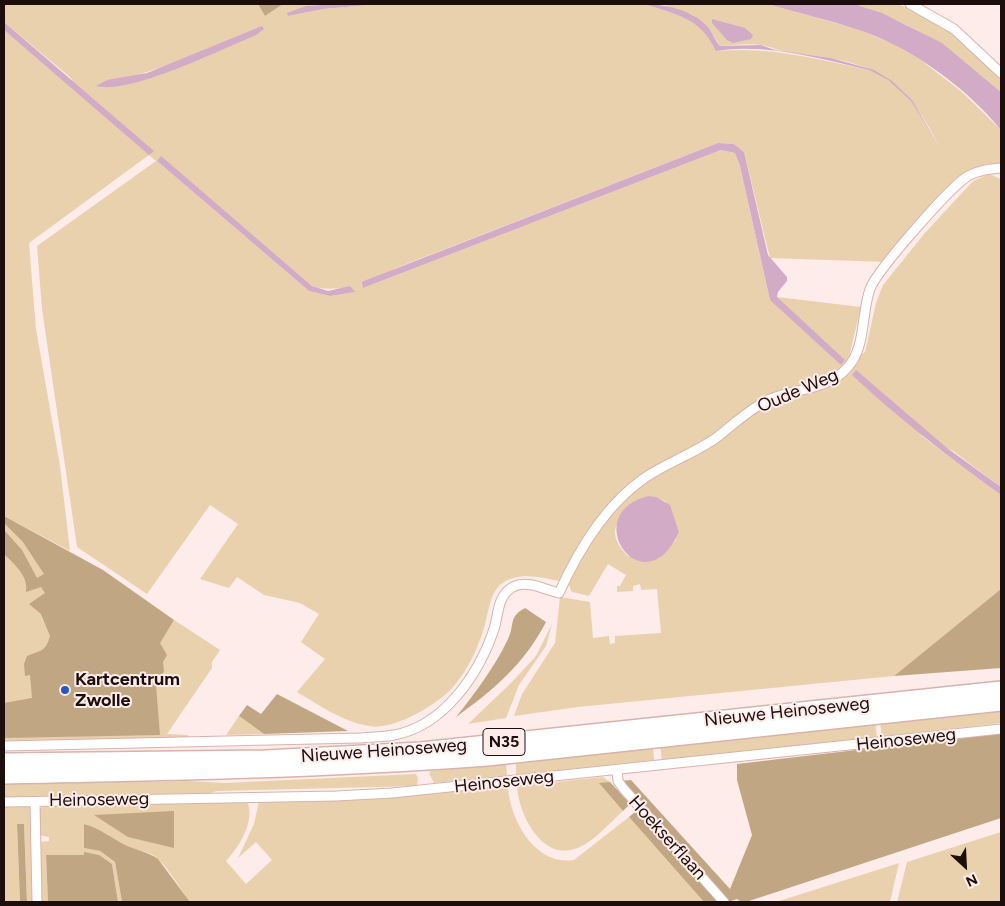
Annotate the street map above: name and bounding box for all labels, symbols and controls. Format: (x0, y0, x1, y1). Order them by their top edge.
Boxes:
street label: Oude Weg (754, 364, 842, 418)
place label: Kartcentrum Zwolle (75, 669, 180, 712)
marker: Kartcentrum Zwolle (59, 684, 71, 696)
street label: Nieuwe Heinoseweg (703, 693, 871, 731)
street label: Heinoseweg (855, 724, 957, 756)
road number: N35 (483, 729, 525, 756)
street label: Nieuwe Heinoseweg (300, 734, 468, 768)
street label: Heinoseweg (453, 766, 555, 798)
street label: Heinoseweg (49, 788, 149, 812)
street label: Hoekserflaan (624, 791, 710, 885)
north arrow (940, 841, 990, 891)
text: N (963, 870, 980, 890)

